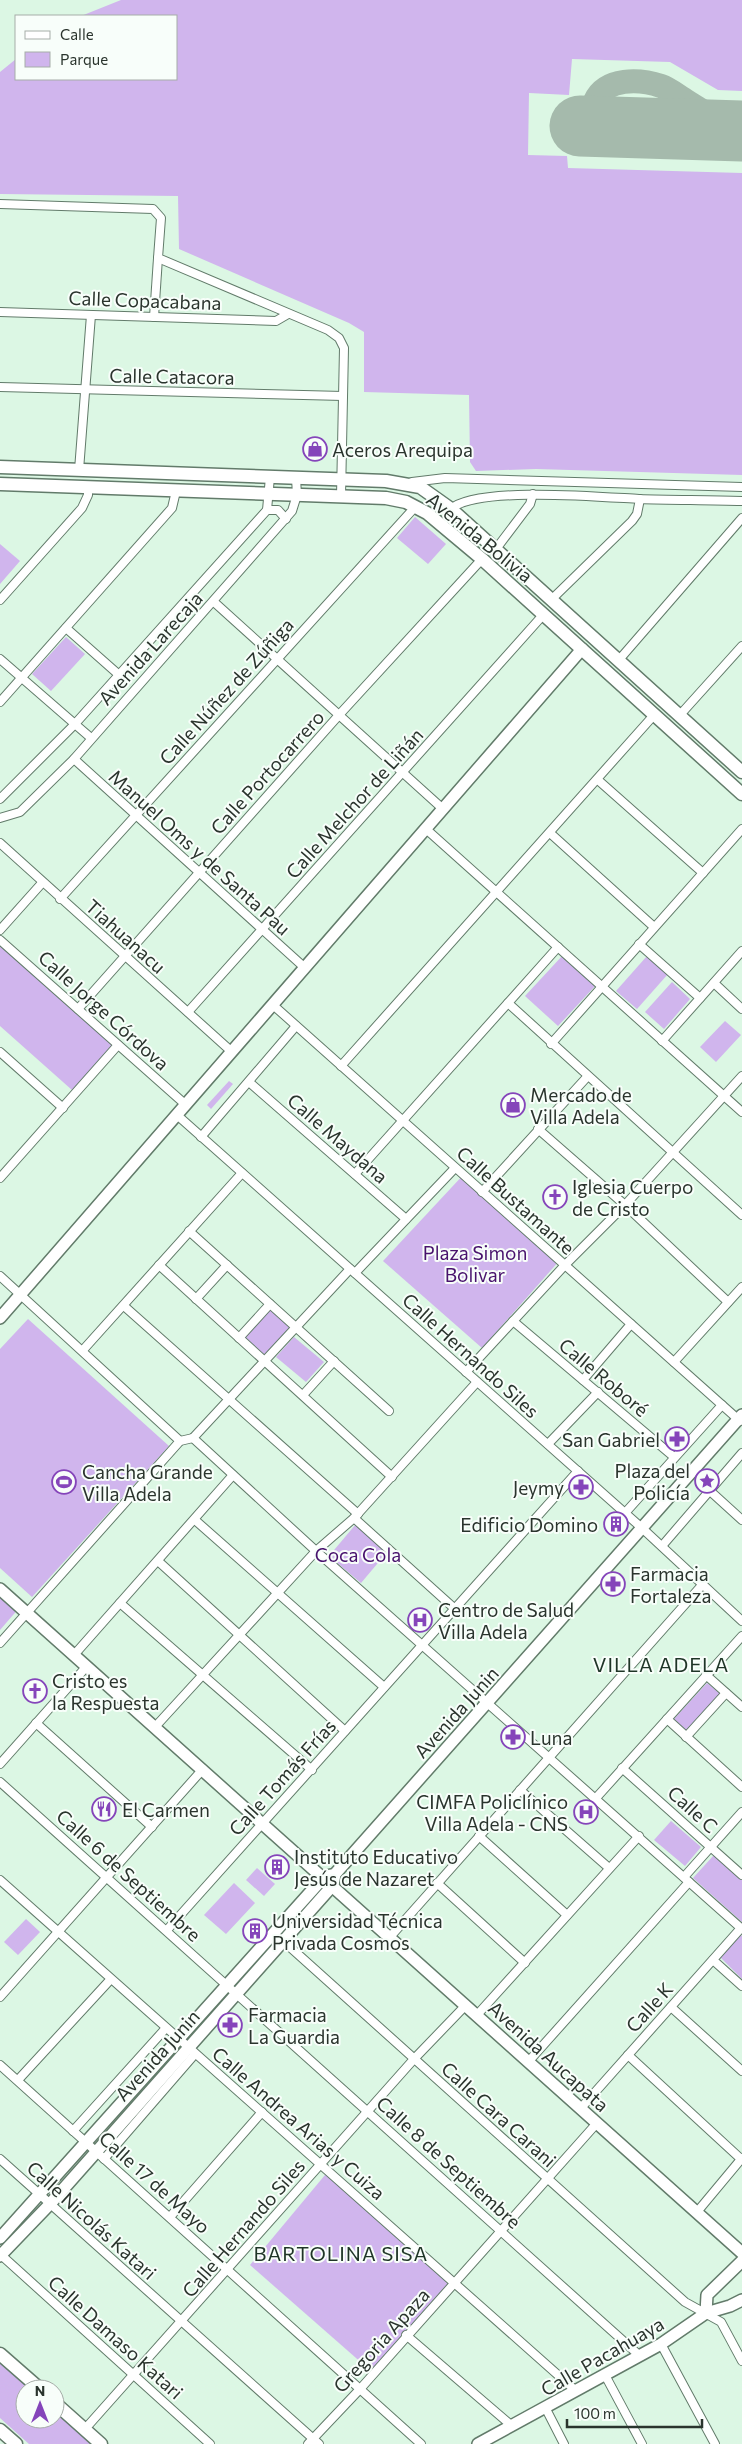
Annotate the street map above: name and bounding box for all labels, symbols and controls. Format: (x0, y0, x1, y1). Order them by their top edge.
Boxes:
legend (15, 15, 178, 80)
text: Calle (60, 25, 94, 43)
text: Parque (60, 50, 108, 68)
street label: Calle Copacabana (68, 286, 222, 314)
street label: Calle Catacora (109, 363, 235, 389)
shop icon: Aceros Arequipa (302, 436, 328, 462)
place label: Aceros Arequipa (332, 438, 473, 461)
street label: Avenida Bolivia (422, 487, 538, 587)
street label: Avenida Larecaja (93, 587, 207, 709)
street label: Calle Núñez de Zúñiga (154, 613, 298, 769)
street label: Calle Portocarrero (205, 705, 329, 839)
street label: Calle Melchor de Liñán (281, 723, 427, 883)
street label: Manuel Oms y de Santa Pau (105, 764, 295, 940)
street label: Tiahuanacu (81, 894, 171, 978)
street label: Calle Jorge Córdova (34, 945, 174, 1075)
place label: Mercado de Villa Adela (530, 1083, 632, 1128)
street label: Calle Maydana (283, 1088, 393, 1188)
shop icon: Mercado de Villa Adela (500, 1092, 526, 1118)
street label: Calle Bustamante (452, 1141, 580, 1259)
place label: Iglesia Cuerpo de Cristo (572, 1175, 693, 1220)
church icon: Iglesia Cuerpo de Cristo (542, 1184, 568, 1210)
park label: Plaza Simon Bolivar (423, 1241, 527, 1286)
street label: Calle Hernando Siles (398, 1288, 544, 1422)
street label: Calle Roboré (555, 1333, 653, 1421)
pharmacy icon: San Gabriel (664, 1426, 690, 1452)
place label: San Gabriel (562, 1428, 660, 1451)
place label: Plaza del Policía (614, 1459, 690, 1504)
place label: Cancha Grande Villa Adela (82, 1460, 213, 1505)
place icon: Plaza del Policía (694, 1468, 720, 1494)
sports icon: Cancha Grande Villa Adela (51, 1469, 77, 1495)
pharmacy icon: Jeymy (568, 1474, 594, 1500)
place label: Jeymy (513, 1476, 564, 1499)
building icon: Edificio Domino (603, 1511, 629, 1537)
place label: Edificio Domino (460, 1513, 598, 1536)
park label: Coca Cola (315, 1543, 401, 1566)
place label: Farmacia Fortaleza (630, 1562, 711, 1607)
pharmacy icon: Farmacia Fortaleza (600, 1571, 626, 1597)
place label: Centro de Salud Villa Adela (438, 1598, 574, 1643)
hospital icon: Centro de Salud Villa Adela (407, 1607, 433, 1633)
district label: VILLA ADELA (593, 1652, 729, 1676)
street label: Avenida Junin (409, 1662, 503, 1762)
place label: Cristo es la Respuesta (52, 1669, 159, 1714)
church icon: Cristo es la Respuesta (22, 1678, 48, 1704)
street label: Calle Tomás Frías (224, 1714, 340, 1840)
pharmacy icon: Luna (500, 1724, 526, 1750)
place label: Luna (530, 1726, 572, 1749)
street label: Calle C (663, 1781, 723, 1837)
place label: CIMFA Policlínico Villa Adela - CNS (416, 1790, 568, 1835)
restaurant icon: El Carmen (91, 1796, 117, 1822)
place label: El Carmen (122, 1798, 210, 1821)
hospital icon: CIMFA Policlínico Villa Adela - CNS (573, 1799, 599, 1825)
street label: Calle 6 de Septiembre (52, 1804, 206, 1946)
place label: Instituto Educativo Jesús de Nazaret (294, 1845, 458, 1890)
building icon: Instituto Educativo Jesús de Nazaret (264, 1854, 290, 1880)
place label: Universidad Técnica Privada Cosmos (272, 1909, 443, 1954)
building icon: Universidad Técnica Privada Cosmos (242, 1918, 268, 1944)
street label: Calle K (621, 1977, 677, 2037)
street label: Avenida Aucapata (484, 1996, 614, 2116)
place label: Farmacia La Guardia (248, 2003, 340, 2048)
street label: Avenida Junin (110, 2005, 204, 2105)
pharmacy icon: Farmacia La Guardia (217, 2012, 243, 2038)
street label: Calle Andrea Arias y Cuiza (208, 2042, 390, 2204)
street label: Calle Cara Carani (437, 2057, 561, 2171)
street label: Calle 8 de Septiembre (372, 2091, 526, 2233)
street label: Calle 17 de Mayo (95, 2126, 215, 2238)
street label: Calle Hernando Siles (177, 2154, 309, 2302)
street label: Calle Nicolás Katari (23, 2156, 161, 2284)
district label: BARTOLINA SISA (254, 2241, 428, 2265)
street label: Calle Damaso Katari (44, 2270, 188, 2404)
street label: Gregoria Apaza (328, 2283, 434, 2397)
street label: Calle Pacahuaya (536, 2311, 668, 2401)
north arrow (15, 2379, 65, 2429)
text: N (35, 2382, 45, 2399)
scale bar (567, 2396, 702, 2428)
text: 100 m (574, 2404, 616, 2422)

